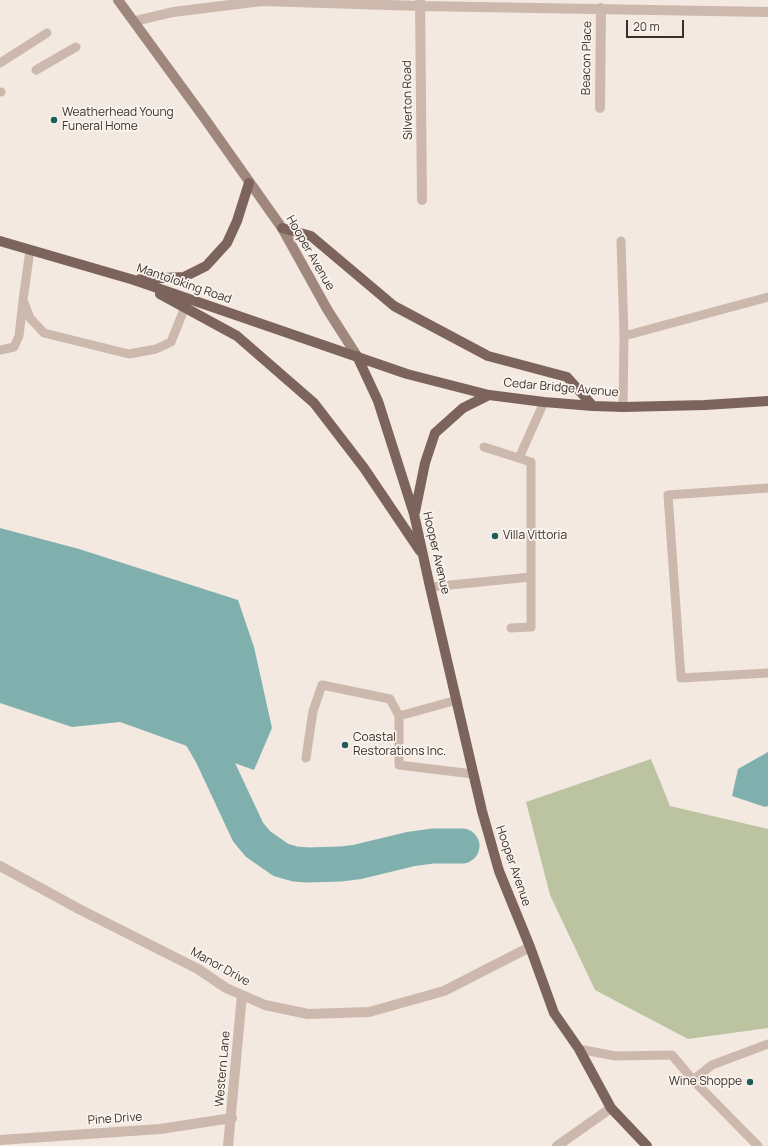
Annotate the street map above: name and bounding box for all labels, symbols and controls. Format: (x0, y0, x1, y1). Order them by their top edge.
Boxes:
scale bar (628, 12, 686, 38)
text: 20 m (633, 18, 660, 35)
street label: Beacon Place (579, 21, 595, 95)
street label: Silverton Road (400, 60, 416, 140)
place label: Weatherhead Young Funeral Home (62, 106, 174, 134)
marker: Weatherhead Young Funeral Home (49, 115, 59, 125)
street label: Hooper Avenue (283, 213, 337, 293)
street label: Mantoloking Road (135, 261, 233, 307)
street label: Cedar Bridge Avenue (503, 376, 619, 400)
street label: Hooper Avenue (419, 510, 453, 596)
place label: Villa Vittoria (503, 529, 567, 543)
marker: Villa Vittoria (490, 531, 500, 541)
place label: Coastal Restorations Inc. (353, 731, 446, 759)
marker: Coastal Restorations Inc. (340, 740, 350, 750)
street label: Hooper Avenue (492, 824, 534, 908)
street label: Manor Drive (188, 945, 252, 989)
street label: Western Lane (213, 1030, 233, 1108)
place label: Wine Shoppe (669, 1075, 742, 1089)
marker: Wine Shoppe (745, 1077, 755, 1087)
street label: Pine Drive (87, 1110, 143, 1128)

